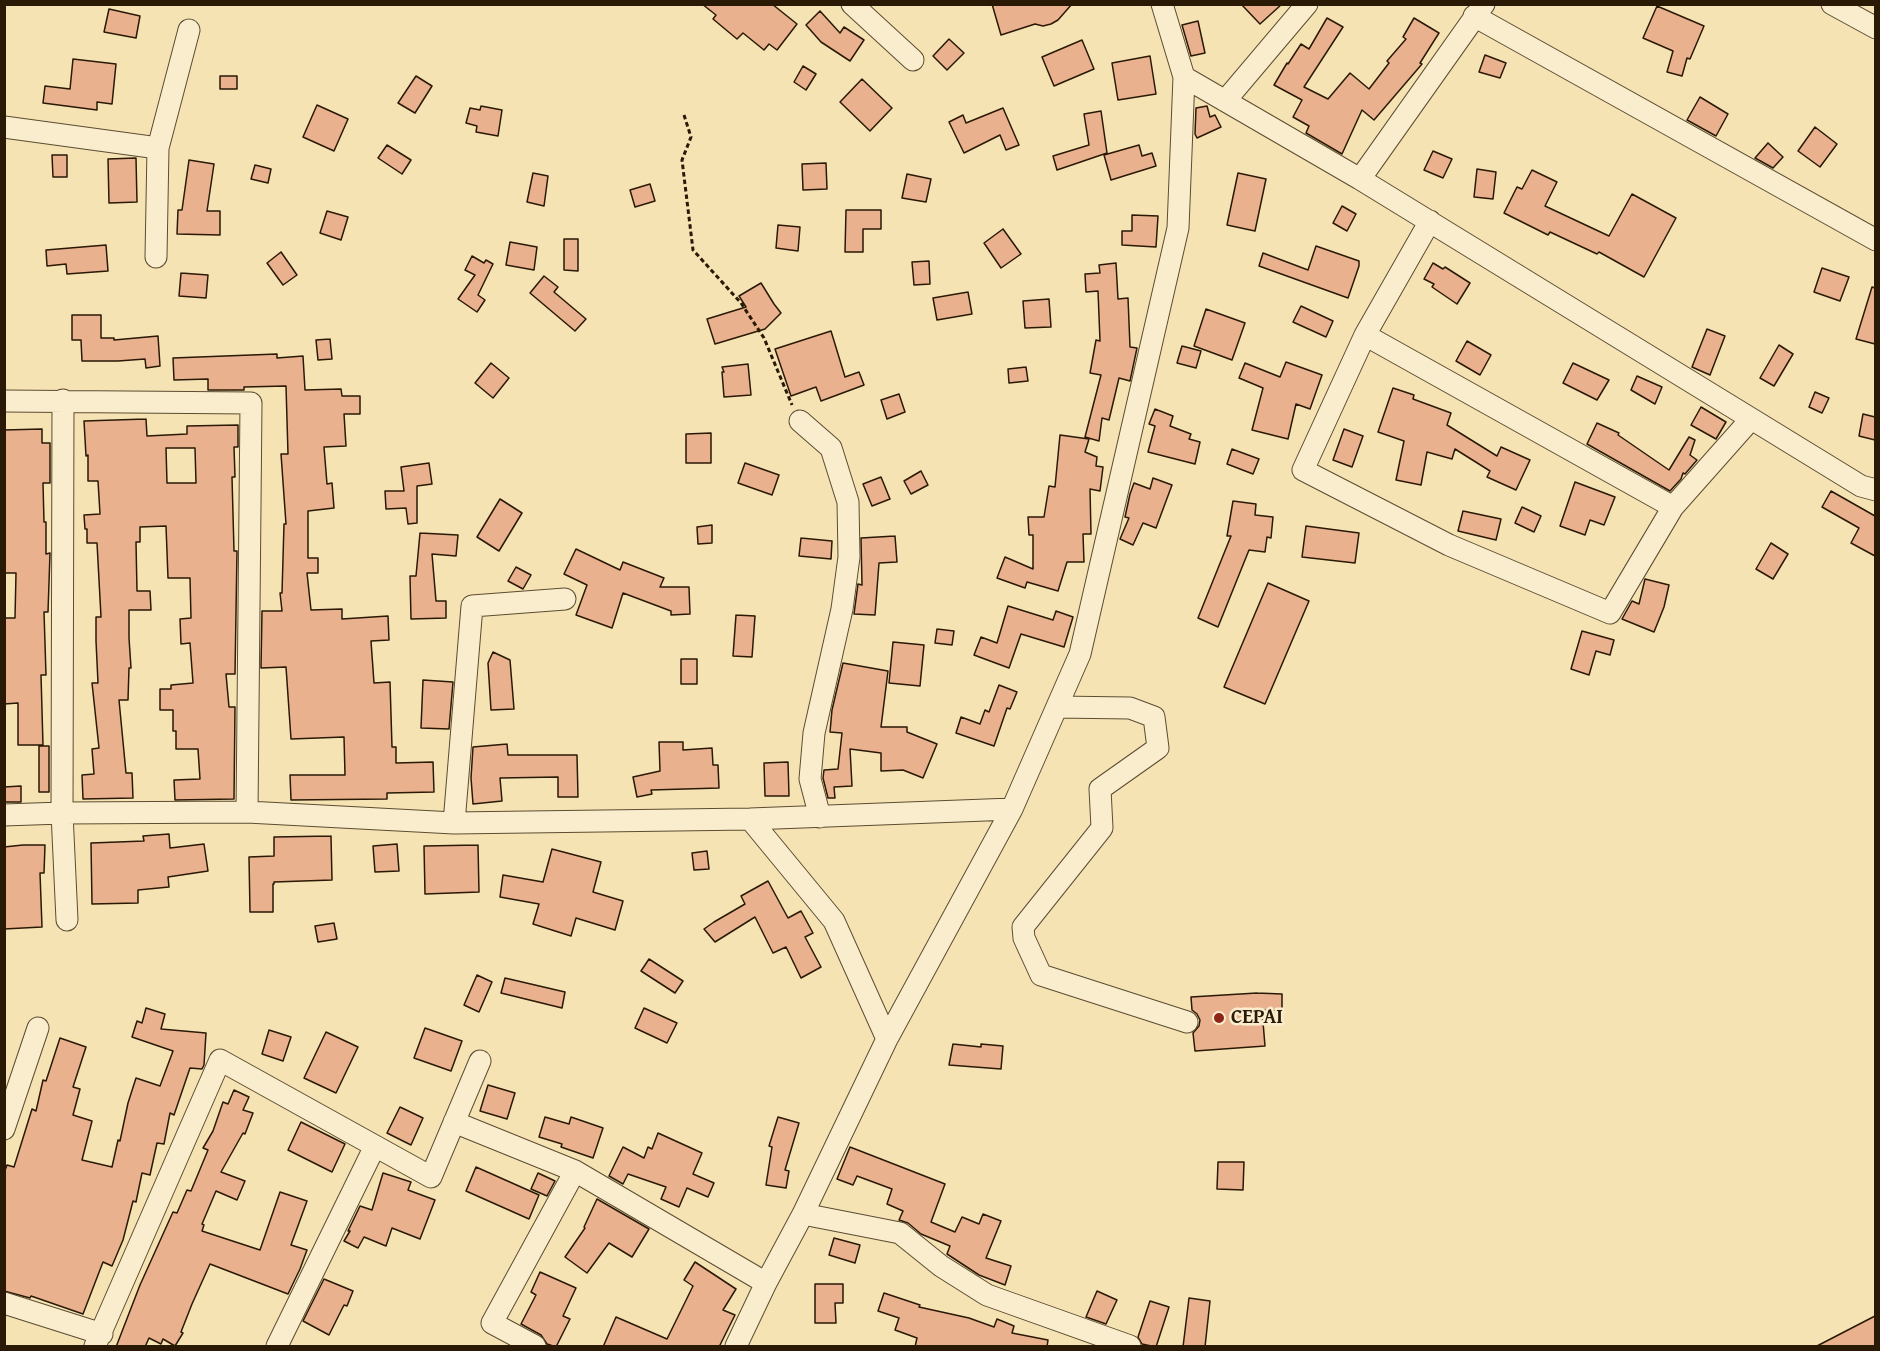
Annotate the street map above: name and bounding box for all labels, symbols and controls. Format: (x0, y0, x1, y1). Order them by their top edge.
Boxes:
place label: CEPAI (1231, 1006, 1283, 1030)
marker: CEPAI (1212, 1011, 1226, 1025)

